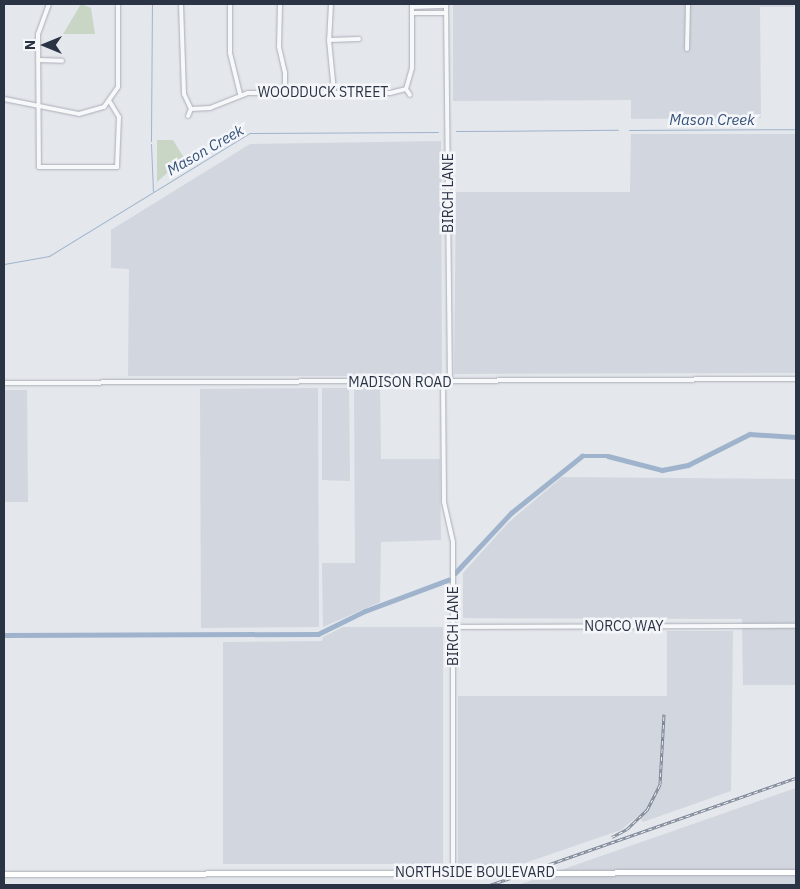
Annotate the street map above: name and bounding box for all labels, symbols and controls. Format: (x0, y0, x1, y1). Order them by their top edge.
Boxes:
north arrow (20, 20, 70, 70)
text: N (21, 40, 39, 50)
street label: WOODDUCK STREET (258, 84, 388, 100)
water label: Mason Creek (669, 111, 755, 129)
water label: Mason Creek (164, 121, 246, 179)
street label: BIRCH LANE (440, 153, 456, 233)
street label: MADISON ROAD (348, 374, 452, 390)
street label: BIRCH LANE (445, 586, 461, 666)
street label: NORCO WAY (584, 618, 664, 634)
street label: NORTHSIDE BOULEVARD (395, 864, 555, 880)

